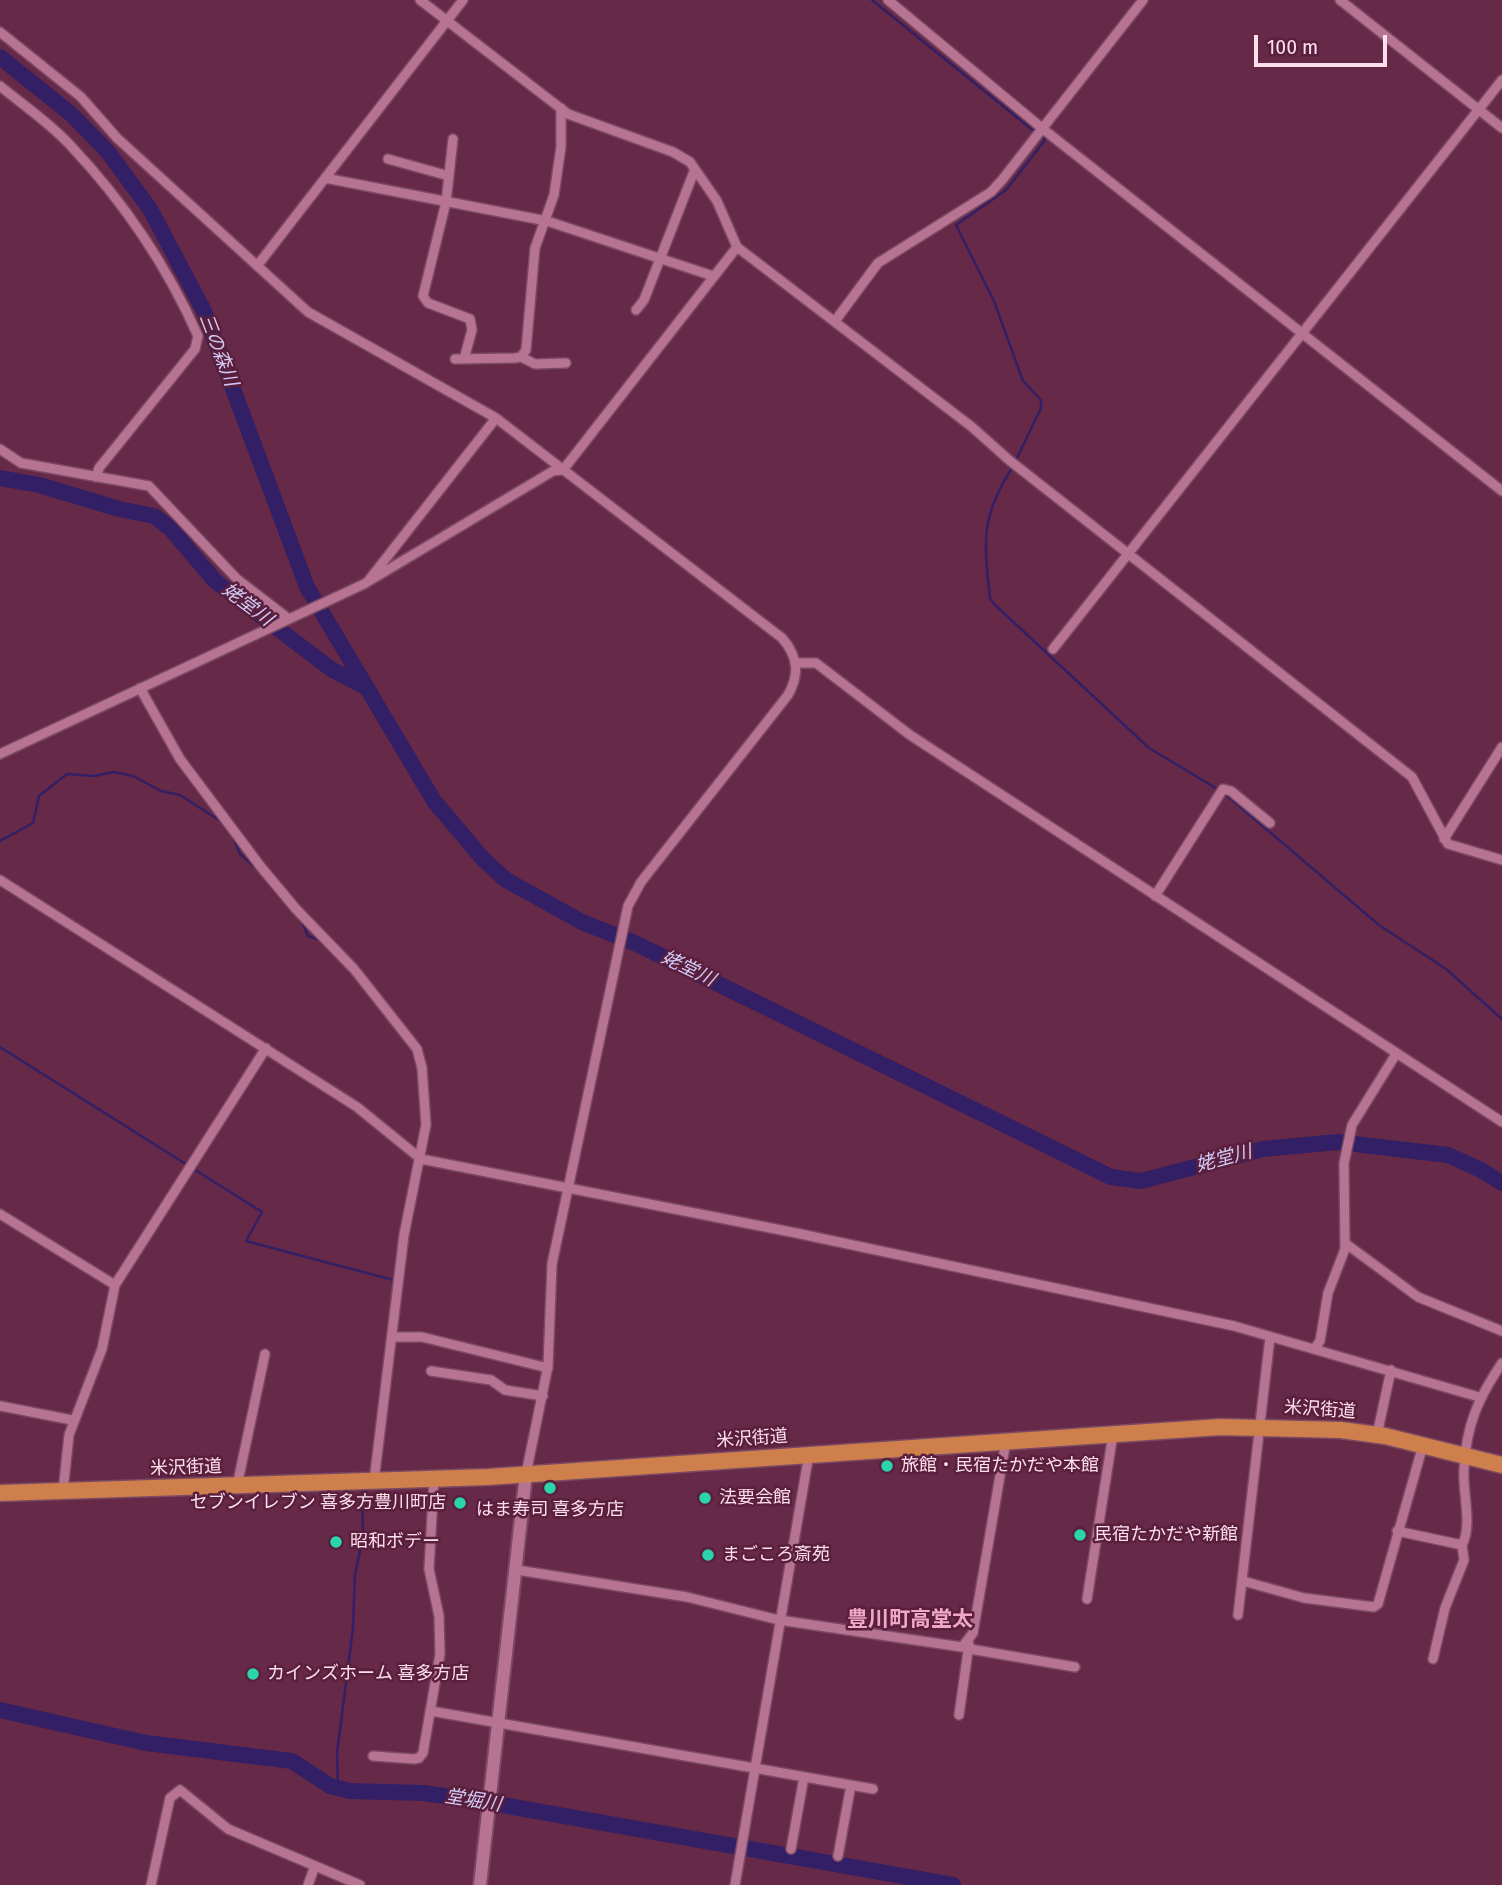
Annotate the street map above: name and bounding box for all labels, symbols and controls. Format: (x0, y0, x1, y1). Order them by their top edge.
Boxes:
scale bar (1257, 21, 1390, 65)
text: 100 m (1267, 34, 1318, 60)
water label: 三の森川 (194, 310, 242, 390)
water label: 姥堂川 (217, 579, 277, 631)
water label: 姥堂川 (657, 946, 719, 992)
water label: 姥堂川 (1194, 1141, 1254, 1177)
street label: 米沢街道 (1283, 1397, 1357, 1423)
street label: 米沢街道 (715, 1426, 789, 1452)
place label: 旅館・民宿たかだや本館 (901, 1455, 1099, 1477)
street label: 米沢街道 (150, 1456, 222, 1480)
marker: 旅館・民宿たかだや本館 (879, 1458, 895, 1474)
marker: はま寿司 喜多方店 (542, 1480, 558, 1496)
place label: 法要会館 (719, 1487, 791, 1509)
marker: 法要会館 (697, 1490, 713, 1506)
place label: セブンイレブン 喜多方豊川町店 (190, 1492, 446, 1514)
marker: セブンイレブン 喜多方豊川町店 (452, 1495, 468, 1511)
place label: はま寿司 喜多方店 (476, 1499, 624, 1521)
place label: 民宿たかだや新館 (1094, 1524, 1238, 1546)
marker: 民宿たかだや新館 (1072, 1527, 1088, 1543)
place label: 昭和ボデー (350, 1531, 440, 1553)
marker: 昭和ボデー (328, 1534, 344, 1550)
place label: まごころ斎苑 (722, 1544, 830, 1566)
marker: まごころ斎苑 (700, 1547, 716, 1563)
district label: 豊川町高堂太 (847, 1607, 973, 1633)
place label: カインズホーム 喜多方店 (267, 1663, 469, 1685)
marker: カインズホーム 喜多方店 (245, 1666, 261, 1682)
water label: 堂堀川 (443, 1785, 503, 1817)

